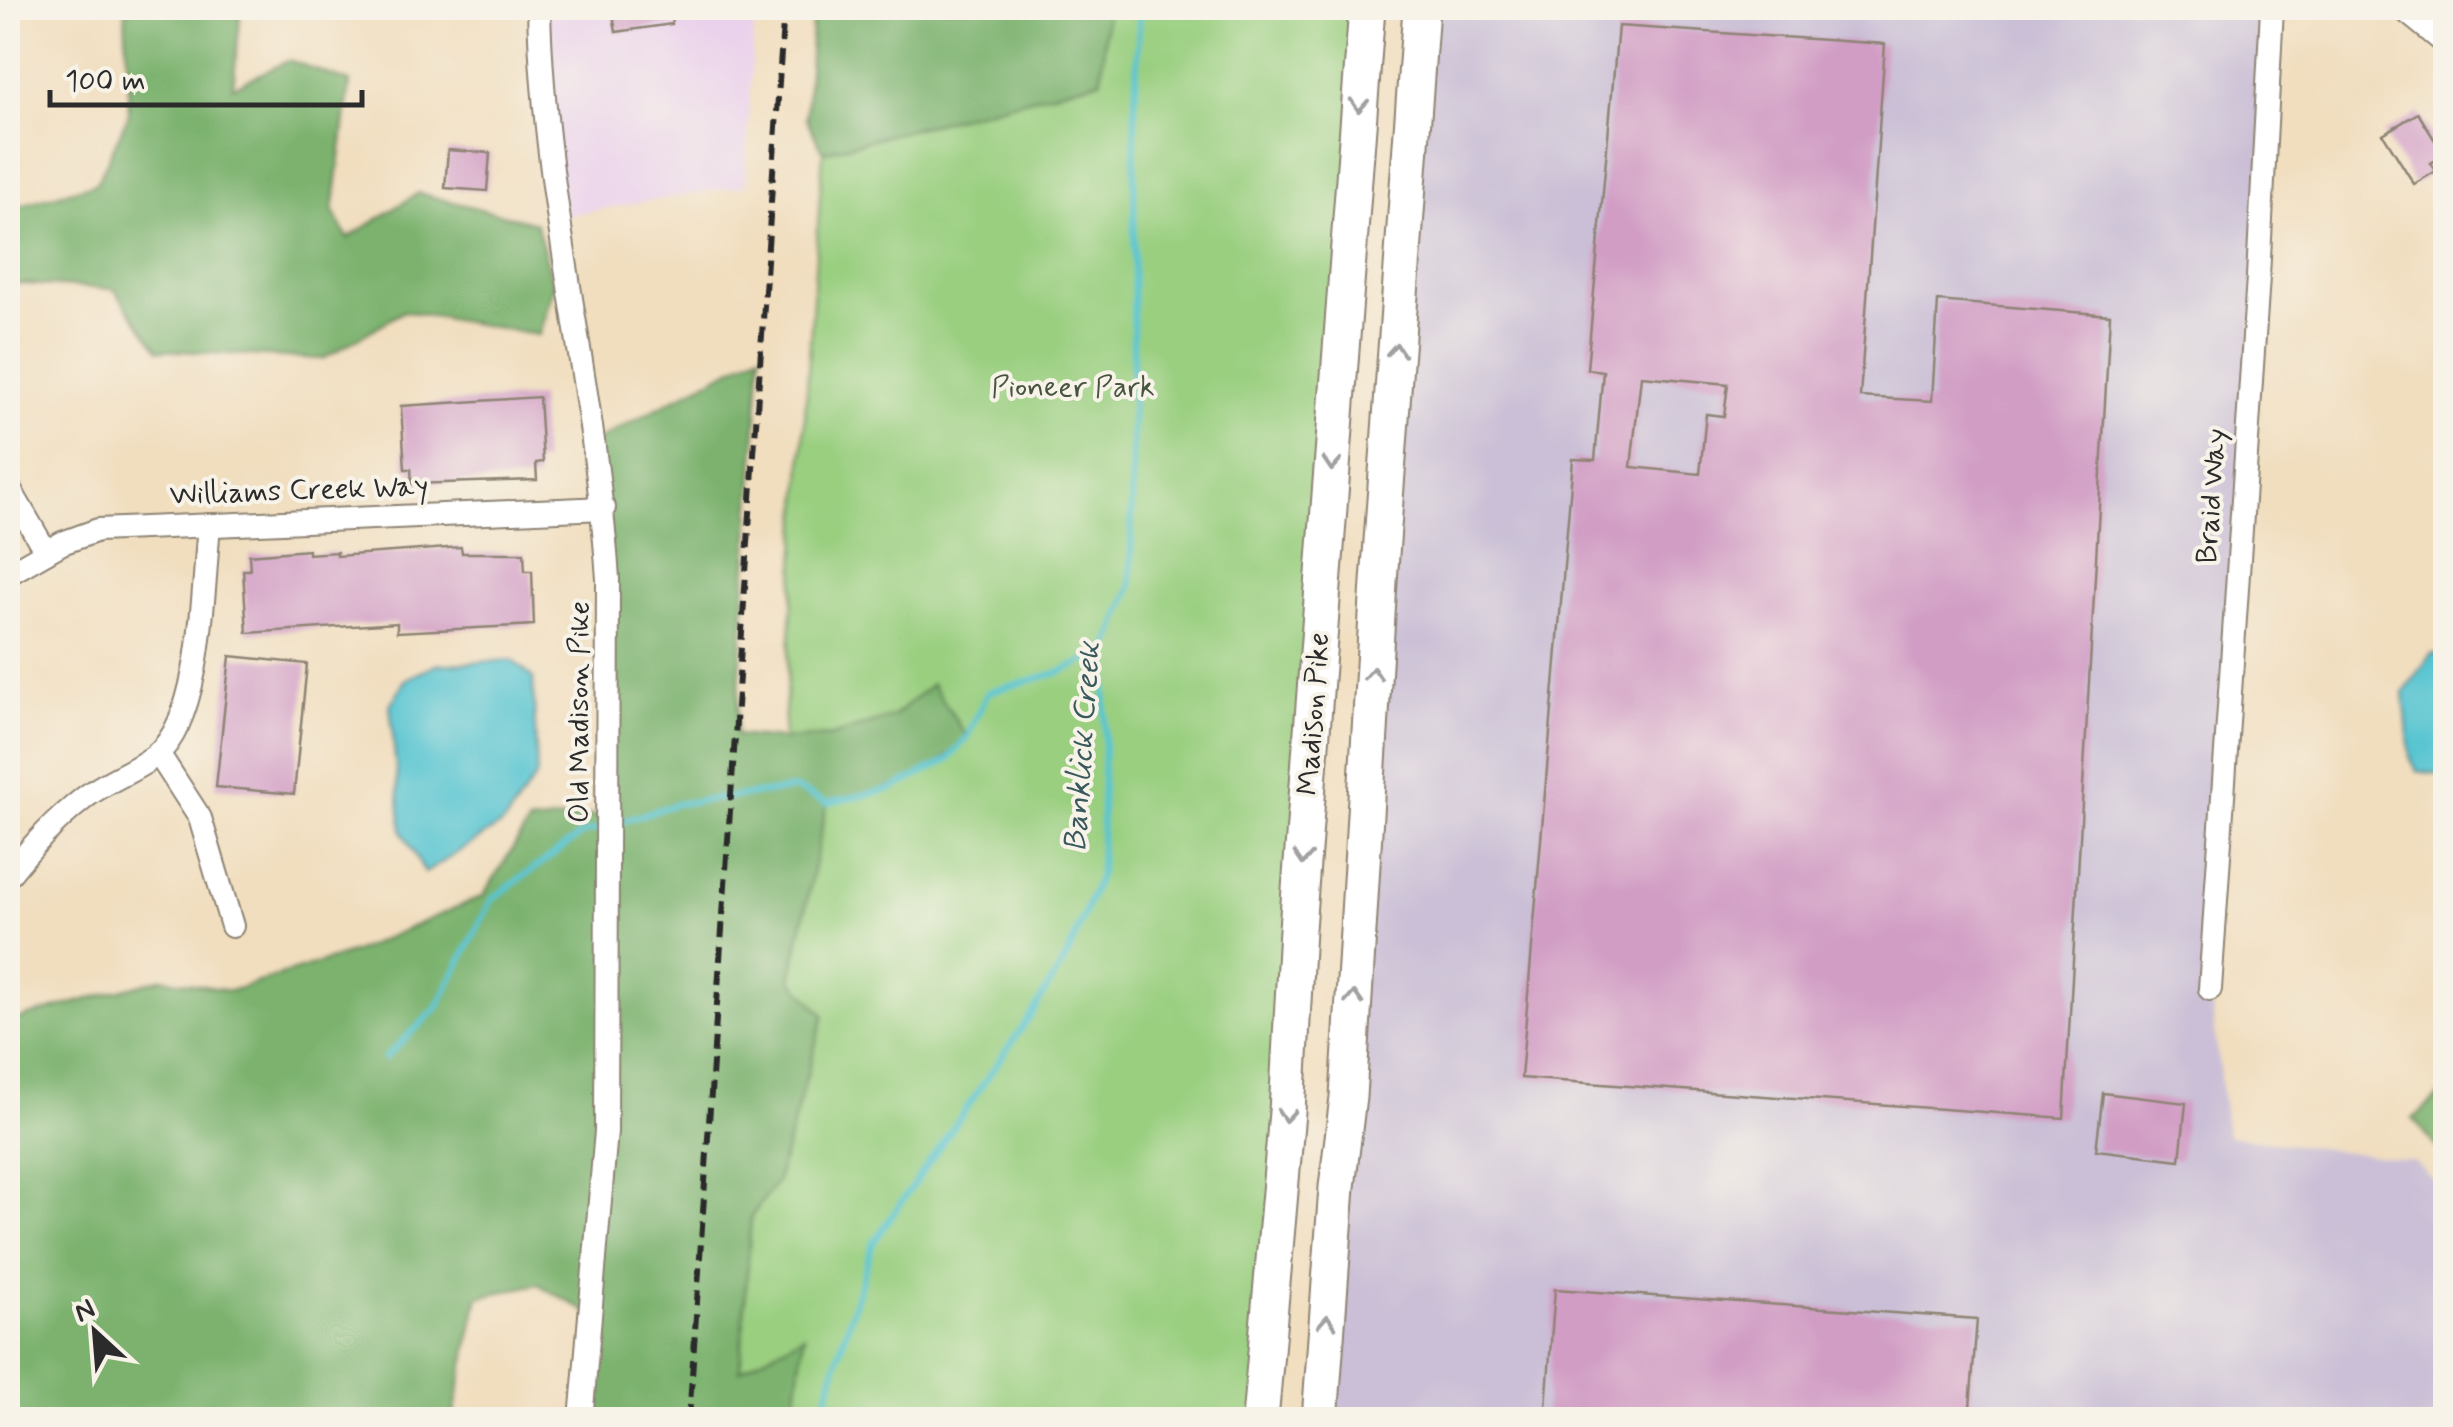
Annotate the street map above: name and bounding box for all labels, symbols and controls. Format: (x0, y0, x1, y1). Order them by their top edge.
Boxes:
scale bar (50, 45, 362, 107)
text: 100 m (65, 62, 146, 101)
one-way arrow (1349, 97, 1371, 113)
one-way arrow (1385, 341, 1406, 357)
park label: Pioneer Park (991, 368, 1155, 407)
street label: Braid Way (2188, 427, 2236, 565)
one-way arrow (1322, 456, 1344, 472)
street label: Williams Creek Way (169, 467, 429, 515)
street label: Old Madison Pike (560, 601, 599, 823)
street label: Madison Pike (1289, 631, 1339, 797)
water label: Banklick Creek (1055, 639, 1111, 853)
one-way arrow (1362, 666, 1384, 682)
one-way arrow (1293, 850, 1314, 866)
one-way arrow (1343, 990, 1364, 1006)
one-way arrow (1276, 1108, 1298, 1124)
north arrow (45, 1282, 145, 1382)
text: N (69, 1291, 102, 1332)
one-way arrow (1316, 1314, 1338, 1330)

